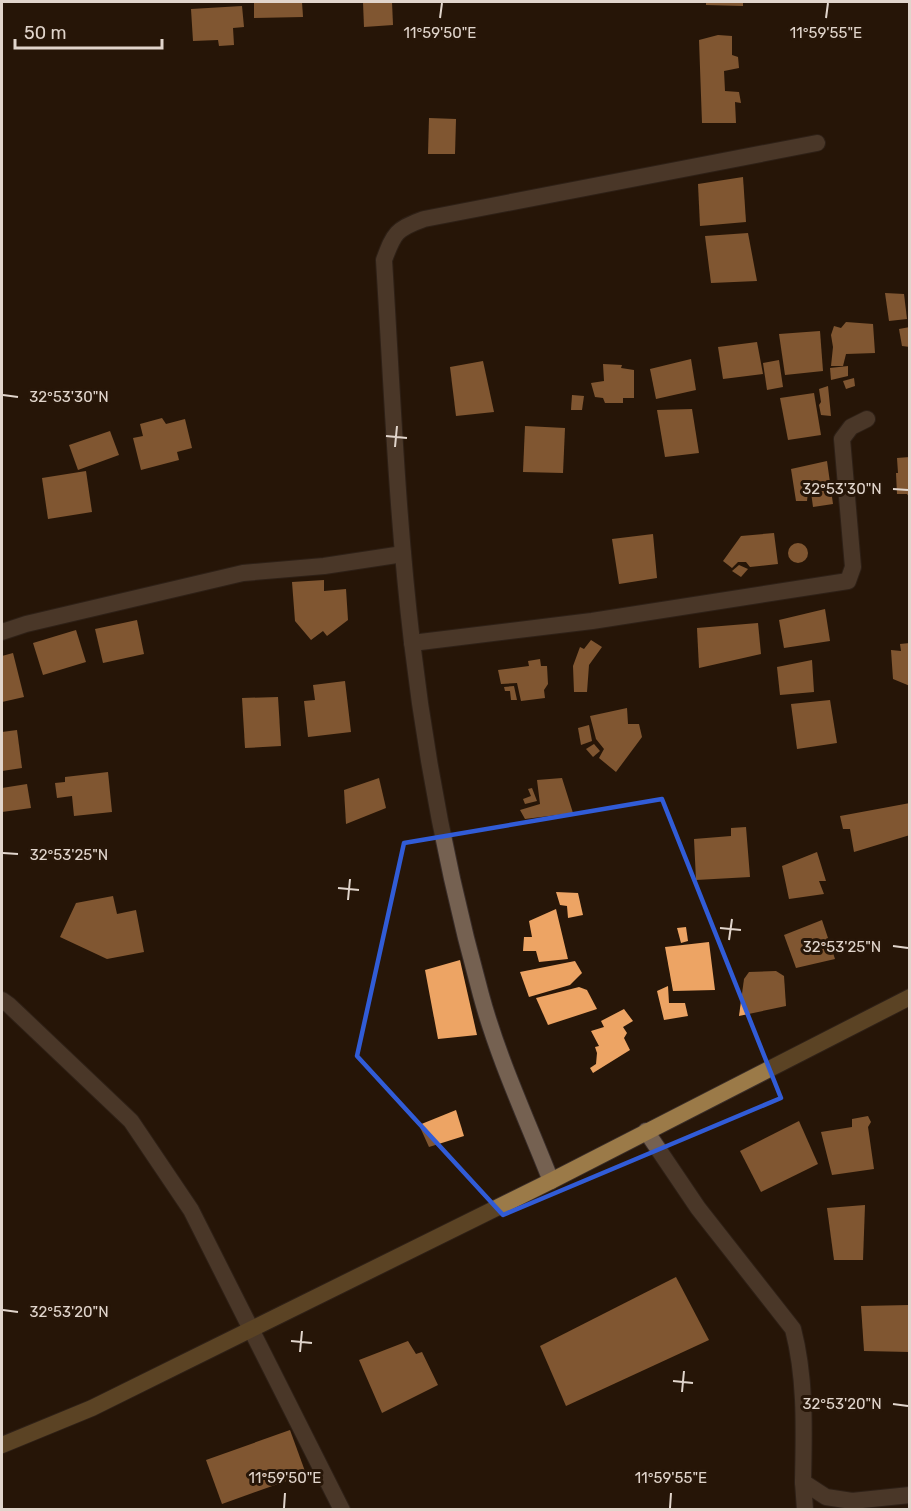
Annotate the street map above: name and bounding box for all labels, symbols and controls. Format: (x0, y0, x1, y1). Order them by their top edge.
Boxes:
scale bar (15, 12, 162, 50)
text: 50 m (24, 22, 67, 44)
text: 11°59'50"E (404, 24, 476, 42)
text: 11°59'55"E (790, 24, 862, 42)
text: 32°53'30"N (29, 388, 109, 406)
text: 32°53'30"N (802, 480, 882, 498)
text: 32°53'25"N (30, 846, 108, 864)
text: 32°53'25"N (803, 938, 881, 956)
text: 32°53'20"N (29, 1303, 109, 1321)
text: 32°53'20"N (802, 1395, 882, 1413)
text: 11°59'50"E (249, 1469, 321, 1487)
text: 11°59'55"E (635, 1469, 707, 1487)

